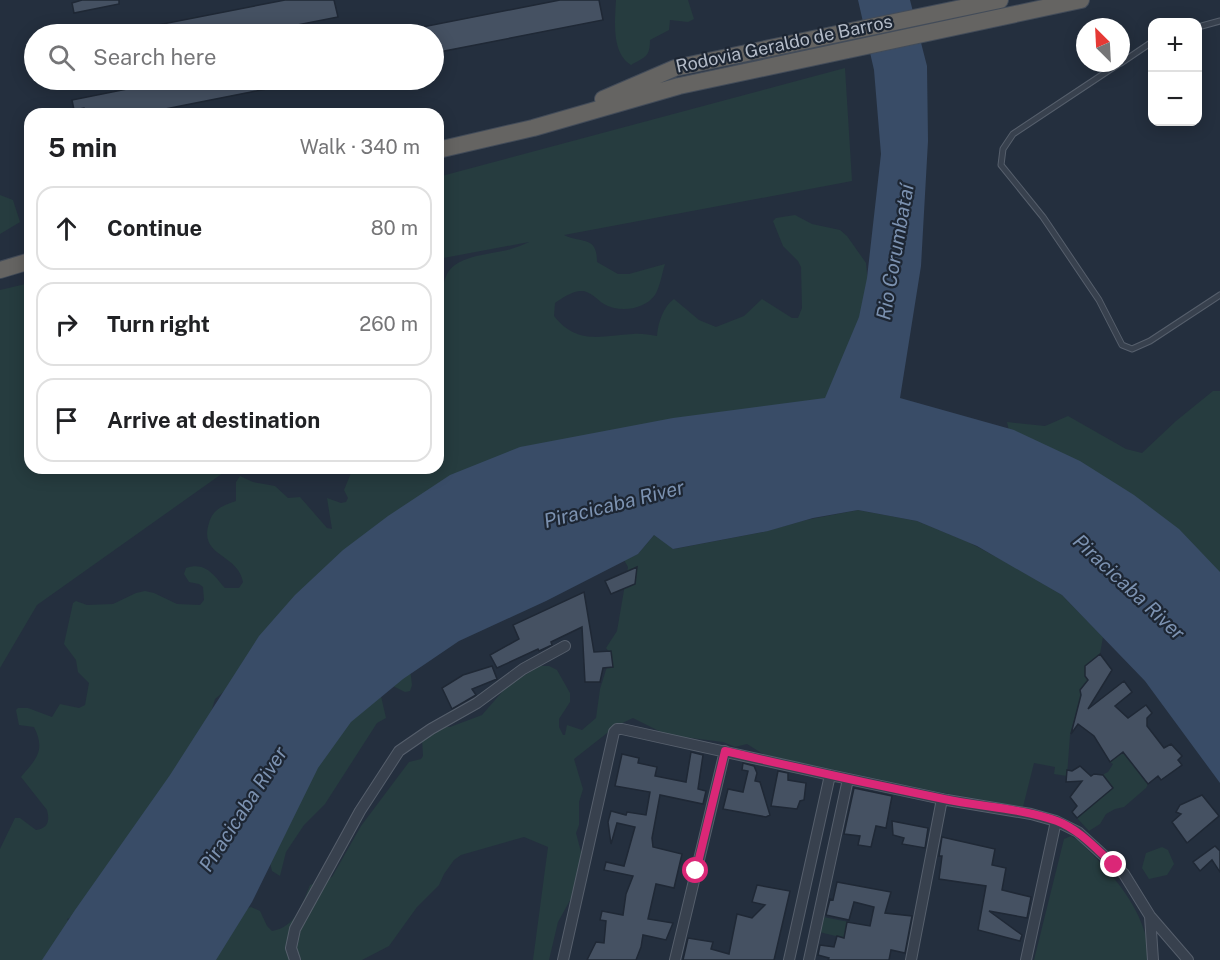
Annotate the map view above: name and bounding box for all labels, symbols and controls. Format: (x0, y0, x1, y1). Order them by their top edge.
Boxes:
street label: Rodovia Geraldo de Barros (674, 10, 894, 77)
north arrow (1076, 18, 1130, 72)
map controls (1148, 18, 1202, 126)
button: + (1148, 18, 1202, 72)
search box (24, 24, 444, 90)
icon: search (45, 41, 78, 74)
text: Search here (93, 44, 217, 70)
button: − (1148, 72, 1202, 126)
text: 5 min (48, 132, 117, 163)
text: Walk · 340 m (300, 135, 420, 159)
water label: Rio Corumbataí (871, 180, 919, 322)
icon: ahead (50, 212, 83, 245)
text: Continue (107, 215, 202, 241)
text: 80 m (371, 216, 418, 240)
icon: right (50, 308, 83, 341)
text: Turn right (107, 311, 210, 337)
text: 260 m (359, 312, 418, 336)
icon: arrive (50, 404, 83, 437)
text: Arrive at destination (107, 407, 320, 433)
water label: Piracicaba River (541, 475, 687, 533)
water label: Piracicaba River (1068, 529, 1190, 645)
water label: Piracicaba River (194, 742, 293, 876)
route end (1100, 851, 1126, 877)
route start (682, 857, 708, 883)

